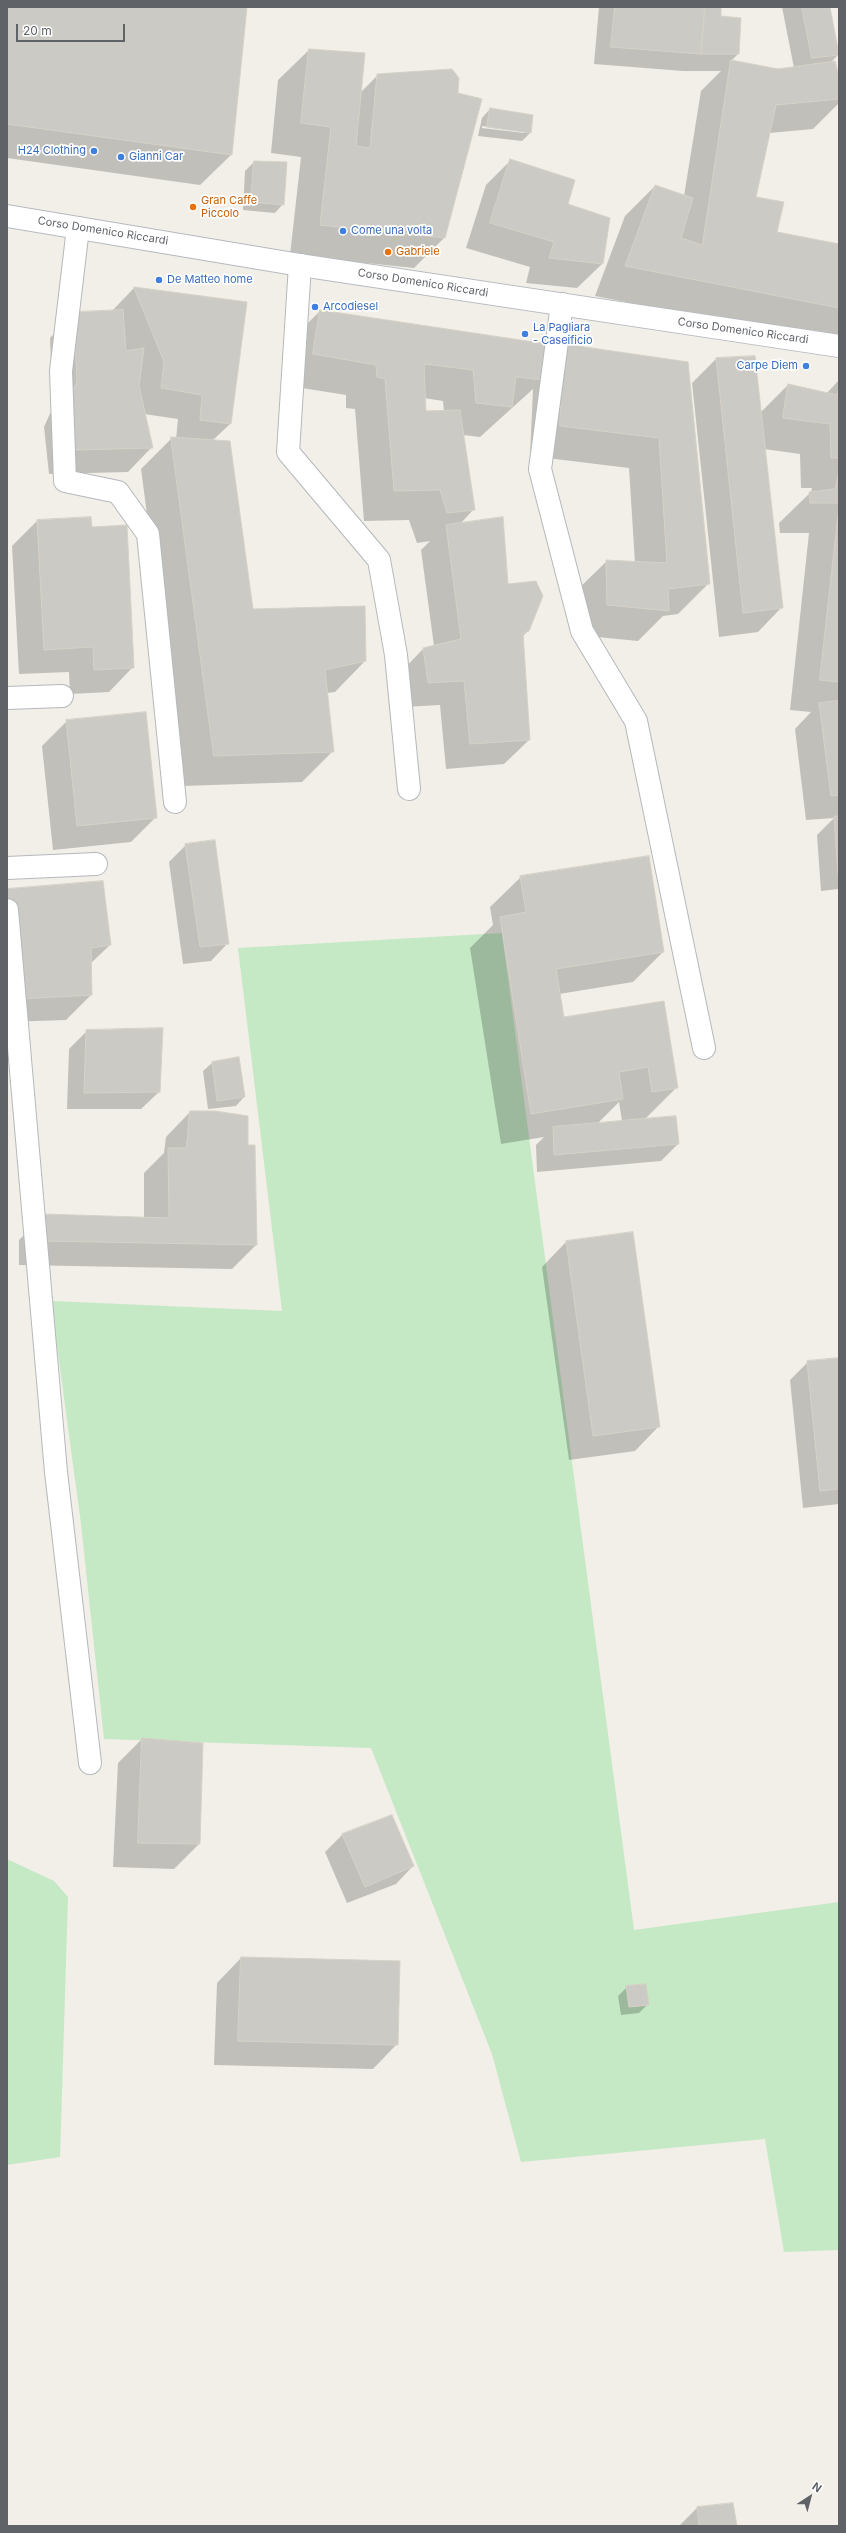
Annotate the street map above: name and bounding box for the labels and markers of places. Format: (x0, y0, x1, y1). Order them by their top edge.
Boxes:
place label: H24 Clothing (18, 144, 86, 158)
marker: H24 Clothing (89, 146, 99, 156)
place label: Gianni Car (129, 150, 183, 164)
marker: Gianni Car (116, 152, 126, 162)
place label: Gran Caffe Piccolo (201, 194, 257, 220)
marker: Gran Caffe Piccolo (188, 202, 198, 212)
place label: Come una volta (351, 224, 432, 238)
marker: Come una volta (338, 226, 348, 236)
place label: Gabriele (396, 245, 440, 259)
marker: Gabriele (383, 247, 393, 257)
place label: De Matteo home (167, 273, 253, 287)
marker: De Matteo home (154, 275, 164, 285)
place label: Arcodiesel (323, 300, 378, 314)
marker: Arcodiesel (310, 302, 320, 312)
place label: La Pagliara - Caseificio (533, 321, 593, 347)
marker: La Pagliara - Caseificio (520, 329, 530, 339)
place label: Carpe Diem (737, 359, 798, 373)
marker: Carpe Diem (801, 361, 811, 371)

